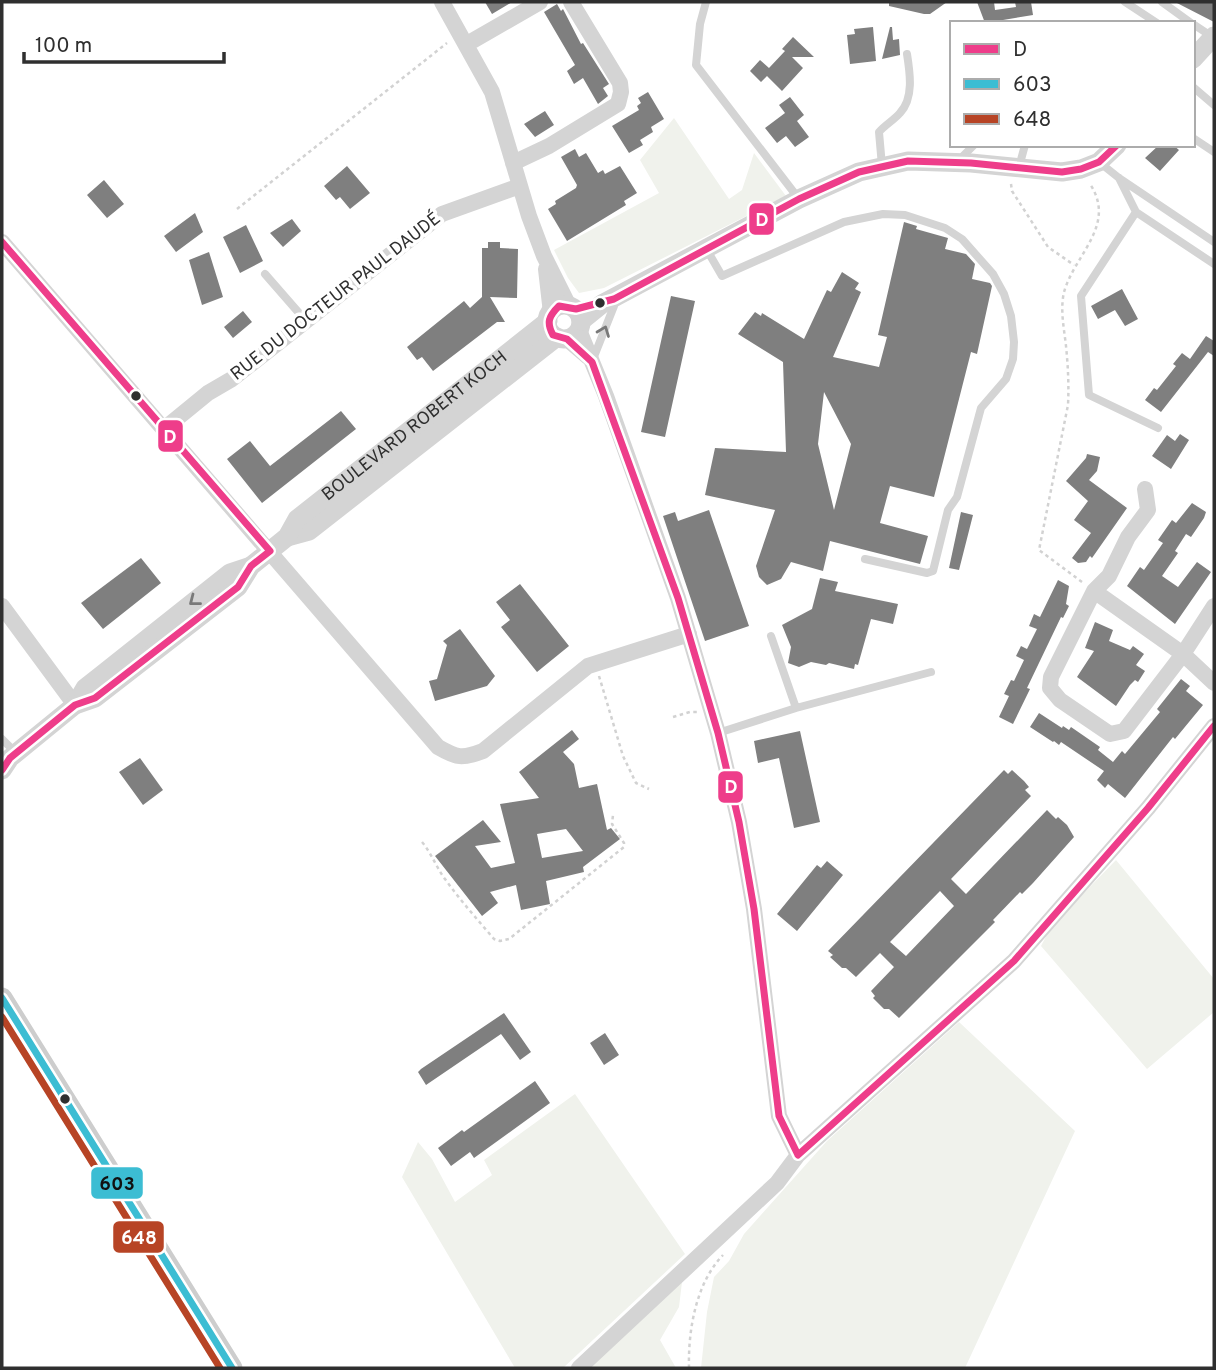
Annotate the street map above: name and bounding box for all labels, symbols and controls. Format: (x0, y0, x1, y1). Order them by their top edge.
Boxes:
scale bar (24, 21, 224, 65)
legend (950, 21, 1195, 147)
text: 100 m (35, 33, 92, 60)
text: D (1013, 37, 1027, 64)
text: 603 (1013, 72, 1052, 99)
text: 648 (1013, 107, 1051, 134)
line badge: D (748, 202, 775, 236)
street label: RUE DU DOCTEUR PAUL DAUDÉ (225, 206, 446, 386)
text: D (755, 209, 769, 233)
unlabelled marker (593, 296, 607, 310)
one-way arrow (596, 325, 610, 337)
street label: BOULEVARD ROBERT KOCH (317, 346, 512, 506)
unlabelled marker (129, 389, 143, 403)
line badge: D (157, 419, 184, 453)
text: D (163, 426, 177, 450)
one-way arrow (189, 593, 202, 606)
line badge: D (717, 770, 744, 804)
text: D (724, 776, 738, 800)
unlabelled marker (58, 1092, 72, 1106)
line badge: 603 (90, 1166, 144, 1200)
text: 603 (99, 1173, 135, 1197)
line badge: 648 (112, 1220, 165, 1254)
text: 648 (121, 1227, 157, 1251)

